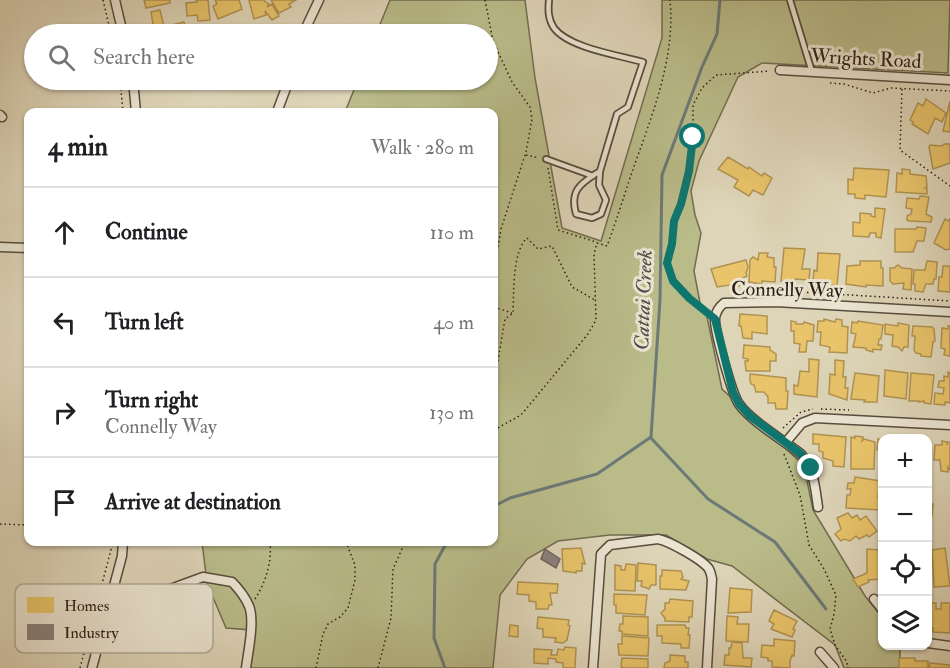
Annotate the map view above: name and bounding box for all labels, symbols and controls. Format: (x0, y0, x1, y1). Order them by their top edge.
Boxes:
search box (24, 24, 498, 90)
icon: search (45, 41, 78, 74)
text: Search here (93, 43, 195, 71)
street label: Wrights Road (809, 43, 922, 74)
route start (679, 123, 705, 149)
text: 4 min (48, 131, 108, 163)
text: Walk · 280 m (371, 135, 474, 160)
icon: ahead (48, 216, 81, 249)
text: Continue (105, 218, 188, 246)
text: 110 m (430, 220, 474, 245)
water label: Cattai Creek (628, 249, 659, 351)
street label: Connelly Way (731, 276, 844, 303)
icon: left (48, 306, 81, 339)
text: Turn left (105, 308, 184, 336)
text: 40 m (433, 310, 474, 335)
text: Turn right (105, 386, 198, 414)
icon: right (48, 396, 81, 429)
text: 130 m (429, 400, 474, 425)
text: Connelly Way (105, 414, 217, 439)
map controls (878, 434, 932, 650)
button: + (878, 434, 932, 488)
route end (797, 454, 823, 480)
icon: arrive (48, 486, 81, 519)
text: Arrive at destination (105, 488, 281, 516)
button: − (878, 488, 932, 542)
button: locate (878, 542, 932, 596)
legend (15, 584, 213, 653)
text: Homes (64, 596, 109, 616)
button: layers (878, 596, 932, 650)
text: Industry (64, 623, 119, 643)

